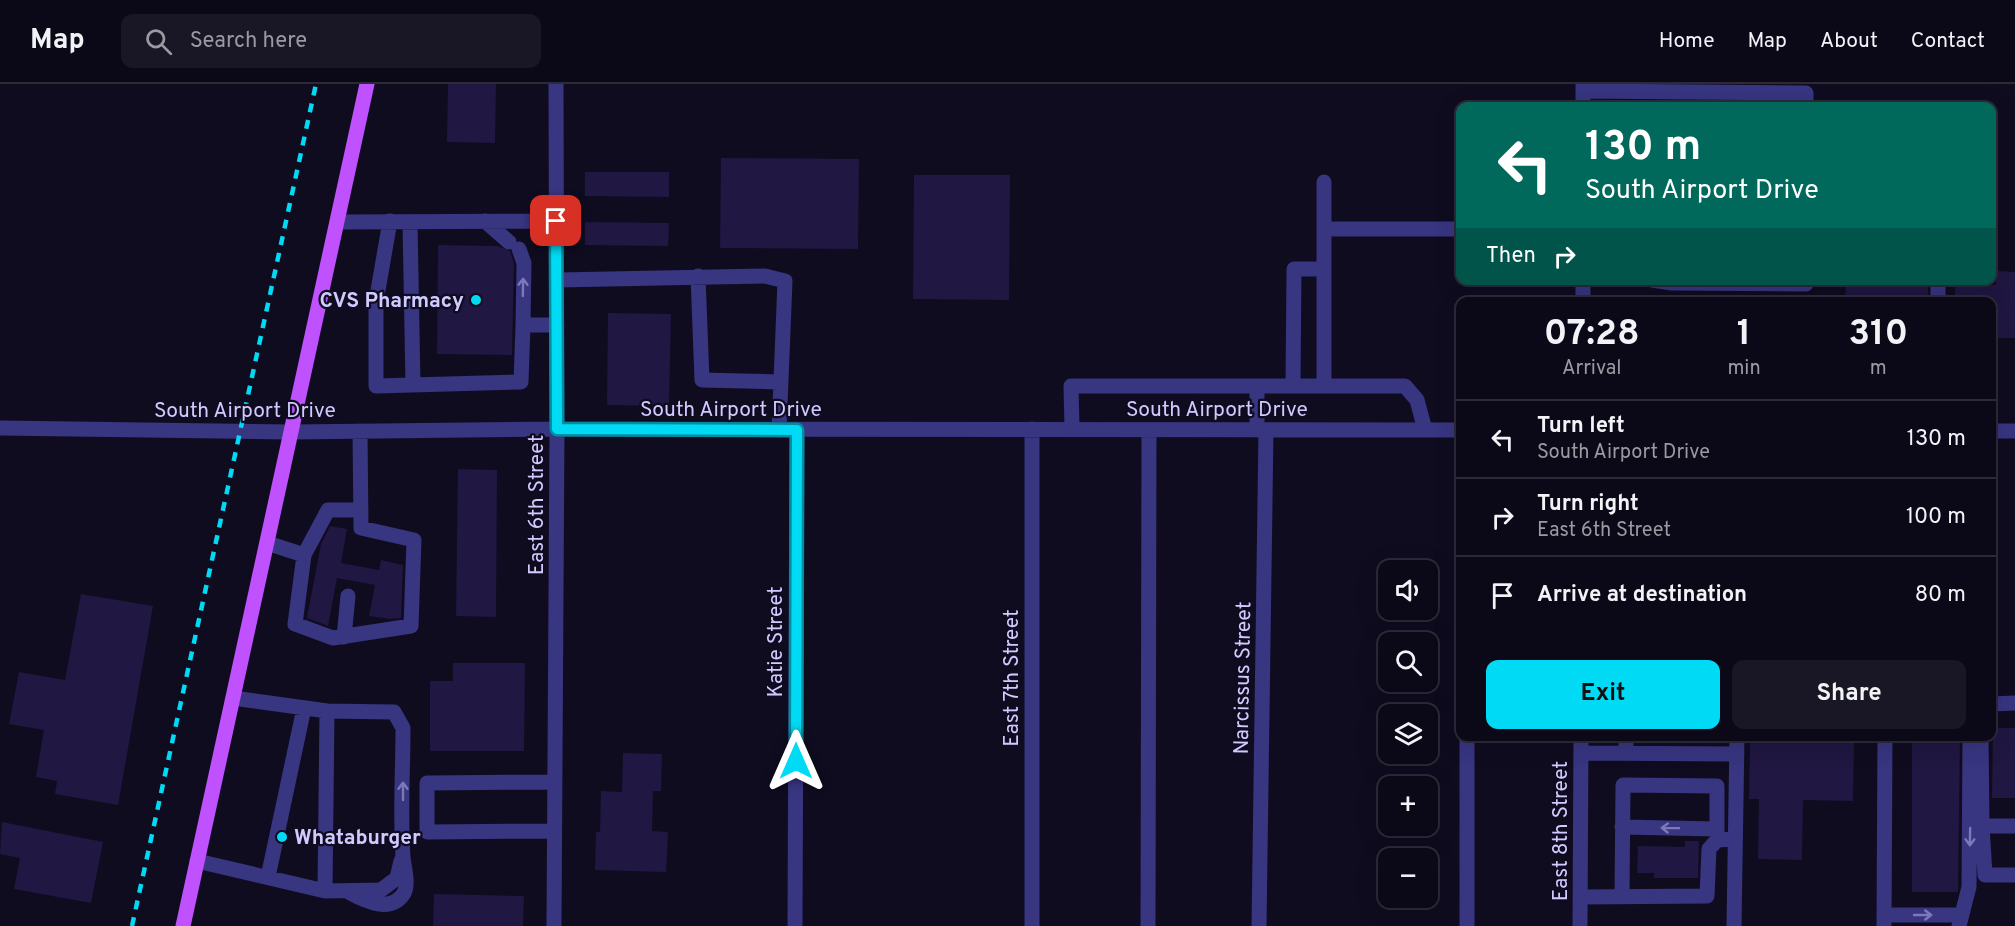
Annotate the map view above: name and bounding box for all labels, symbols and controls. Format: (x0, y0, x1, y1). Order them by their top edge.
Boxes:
search box (121, 14, 541, 68)
text: Map (30, 23, 85, 59)
icon: search (142, 25, 175, 58)
text: Search here (190, 28, 307, 55)
text: Home (1659, 28, 1715, 55)
text: Map (1748, 28, 1787, 55)
text: About (1820, 28, 1878, 55)
text: Contact (1911, 28, 1985, 55)
text: 130 m (1585, 122, 1701, 175)
icon: left (1486, 126, 1564, 204)
text: South Airport Drive (1585, 174, 1819, 208)
pin (530, 195, 581, 246)
icon: arrive (539, 204, 572, 237)
icon: right (1548, 240, 1581, 273)
text: Then (1486, 243, 1536, 270)
one-way arrow (518, 277, 529, 297)
place label: CVS Pharmacy (320, 288, 464, 315)
marker: CVS Pharmacy (469, 293, 483, 307)
text: 07:28 (1544, 312, 1640, 358)
text: 1 (1737, 312, 1751, 358)
text: 310 (1849, 312, 1908, 358)
text: Arrival (1562, 356, 1622, 382)
text: min (1727, 356, 1761, 382)
text: m (1870, 356, 1887, 382)
street label: South Airport Drive (640, 397, 822, 424)
street label: South Airport Drive (1126, 397, 1308, 424)
street label: South Airport Drive (154, 398, 336, 425)
text: Turn left (1537, 413, 1625, 440)
icon: left (1486, 423, 1519, 456)
text: 130 m (1907, 426, 1966, 453)
street label: East 6th Street (524, 435, 551, 575)
text: South Airport Drive (1537, 440, 1710, 466)
text: Turn right (1537, 491, 1639, 518)
icon: right (1486, 501, 1519, 534)
text: 100 m (1906, 504, 1966, 531)
text: East 6th Street (1537, 518, 1671, 544)
map controls (1378, 560, 1438, 908)
button: sound (1378, 560, 1438, 620)
icon: arrive (1486, 579, 1519, 612)
text: Arrive at destination (1537, 582, 1747, 609)
text: 80 m (1915, 582, 1966, 609)
street label: Katie Street (763, 586, 790, 698)
street label: Narcissus Street (1229, 601, 1258, 755)
street label: East 7th Street (999, 609, 1026, 747)
button: search (1378, 632, 1438, 692)
button: Exit (1486, 660, 1720, 729)
button: Share (1732, 660, 1966, 729)
button: layers (1378, 704, 1438, 764)
position arrow (764, 729, 828, 793)
street label: East 8th Street (1548, 761, 1575, 901)
button: + (1378, 776, 1438, 836)
one-way arrow (397, 782, 409, 802)
one-way arrow (1660, 822, 1680, 834)
place label: Whataburger (294, 825, 421, 852)
one-way arrow (1964, 826, 1975, 846)
marker: Whataburger (275, 830, 289, 844)
button: − (1378, 848, 1438, 908)
one-way arrow (1913, 909, 1933, 921)

